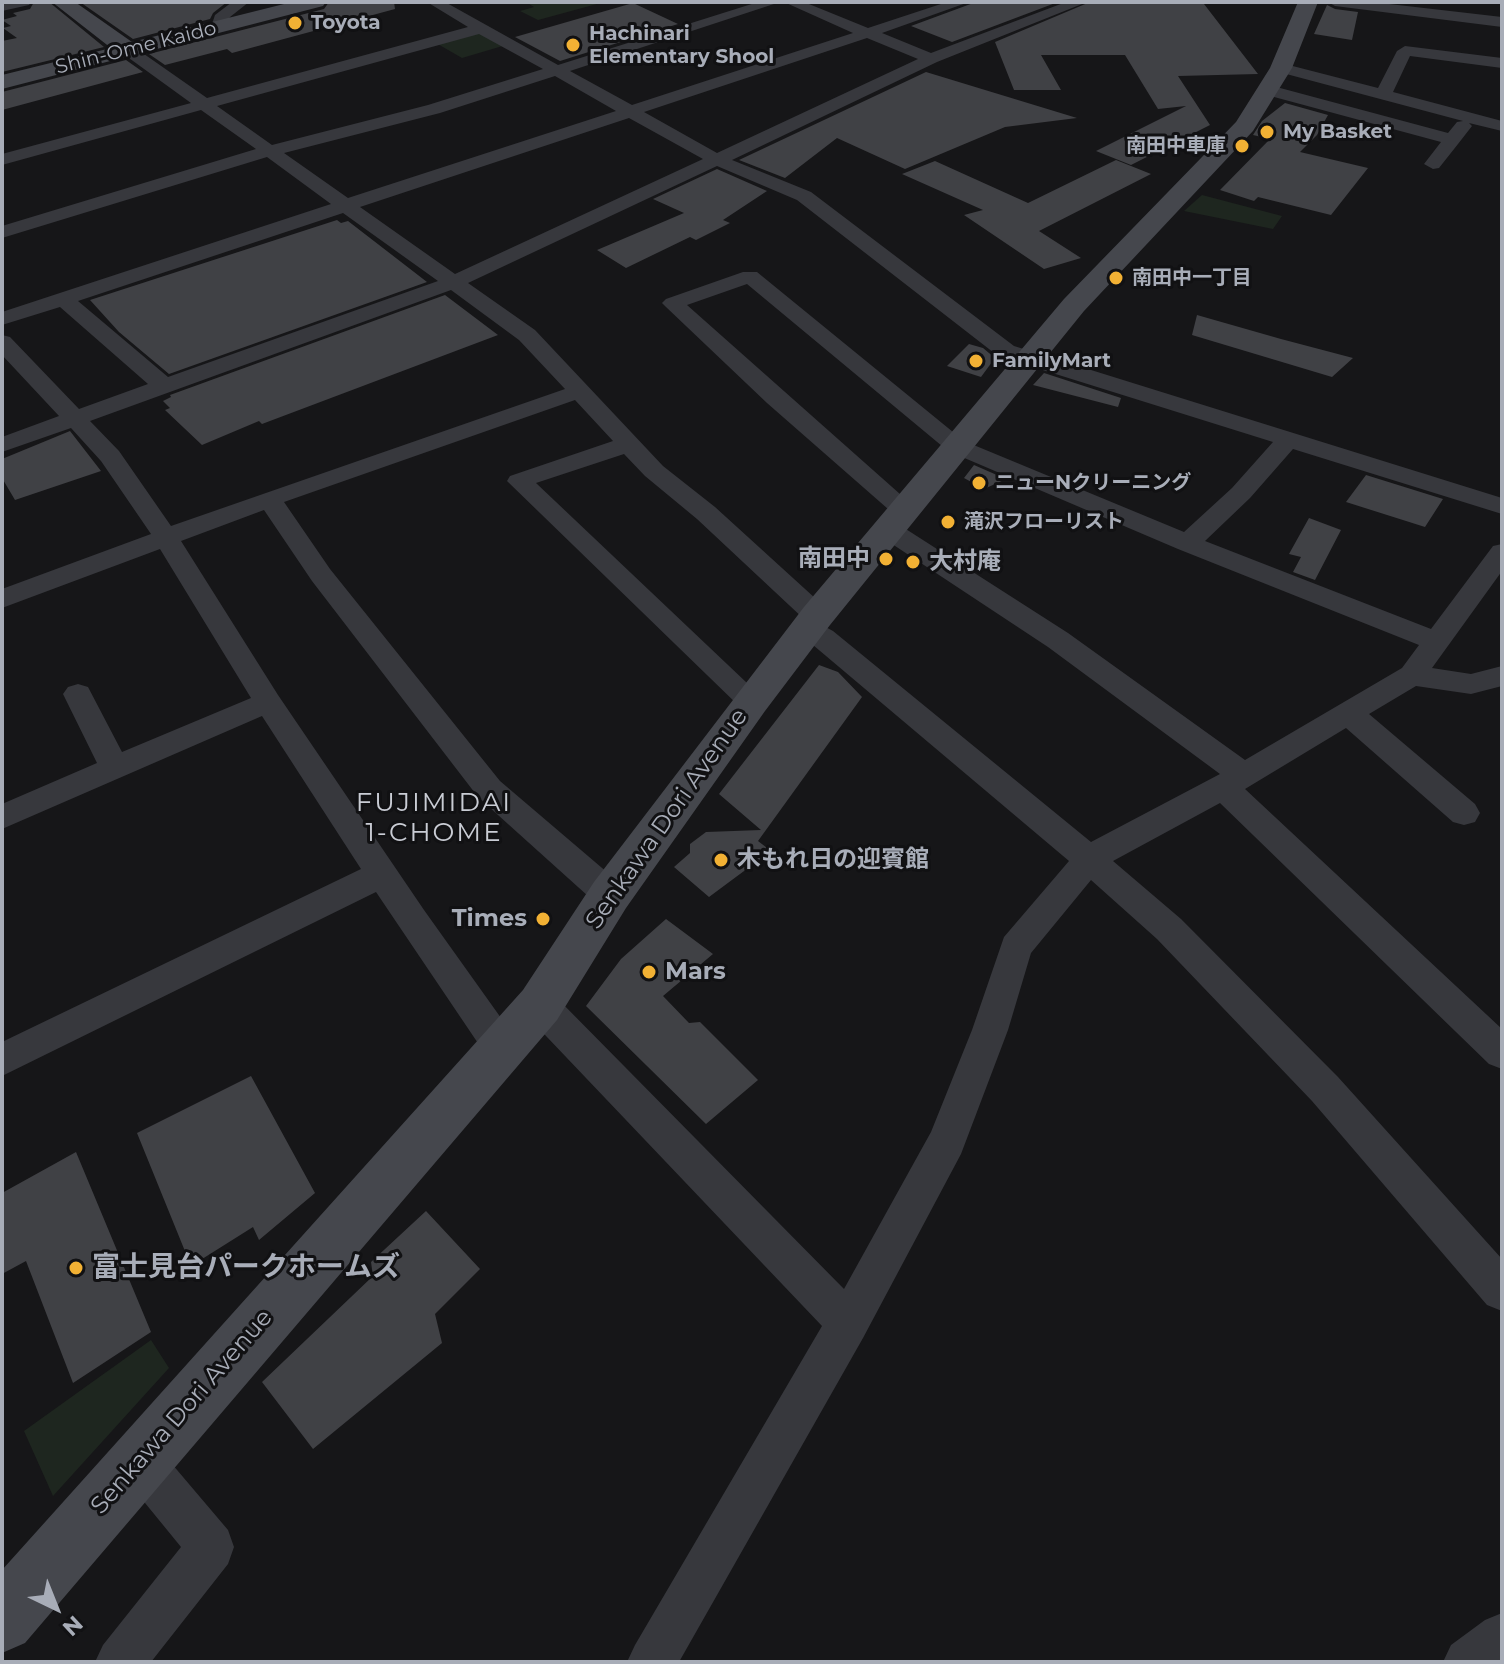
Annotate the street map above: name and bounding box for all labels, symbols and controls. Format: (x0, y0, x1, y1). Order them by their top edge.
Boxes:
place label: Toyota (311, 11, 380, 35)
marker: Toyota (286, 14, 304, 32)
street label: Shin-Ome Kaido (53, 16, 219, 80)
place label: Hachinari Elementary Shool (589, 22, 774, 69)
marker: Hachinari Elementary Shool (564, 36, 582, 54)
place label: My Basket (1283, 120, 1392, 144)
marker: My Basket (1258, 123, 1276, 141)
place label: 南田中車庫 (1126, 134, 1226, 158)
marker: 南田中車庫 (1233, 137, 1251, 155)
place label: 南田中一丁目 (1132, 266, 1252, 290)
marker: 南田中一丁目 (1107, 269, 1125, 287)
place label: FamilyMart (992, 349, 1111, 373)
marker: FamilyMart (967, 352, 985, 370)
place label: ニューNクリーニング (995, 471, 1191, 495)
marker: ニューNクリーニング (970, 474, 988, 492)
place label: 滝沢フローリスト (964, 510, 1124, 534)
marker: 滝沢フローリスト (939, 513, 957, 531)
place label: 南田中 (798, 545, 870, 573)
place label: 大村庵 (929, 548, 1001, 576)
marker: 南田中 (877, 550, 895, 568)
marker: 大村庵 (904, 553, 922, 571)
street label: Senkawa Dori Avenue (580, 703, 754, 935)
district label: FUJIMIDAI 1-CHOME (356, 787, 512, 848)
place label: 木もれ日の迎賓館 (737, 846, 929, 874)
marker: 木もれ日の迎賓館 (712, 851, 730, 869)
place label: Times (452, 905, 527, 933)
marker: Times (534, 910, 552, 928)
place label: Mars (665, 958, 726, 986)
marker: Mars (640, 963, 658, 981)
place label: 富士見台パークホームズ (92, 1251, 400, 1285)
marker: 富士見台パークホームズ (67, 1259, 85, 1277)
street label: Senkawa Dori Avenue (85, 1304, 279, 1520)
north arrow (16, 1568, 96, 1648)
text: N (57, 1610, 88, 1642)

